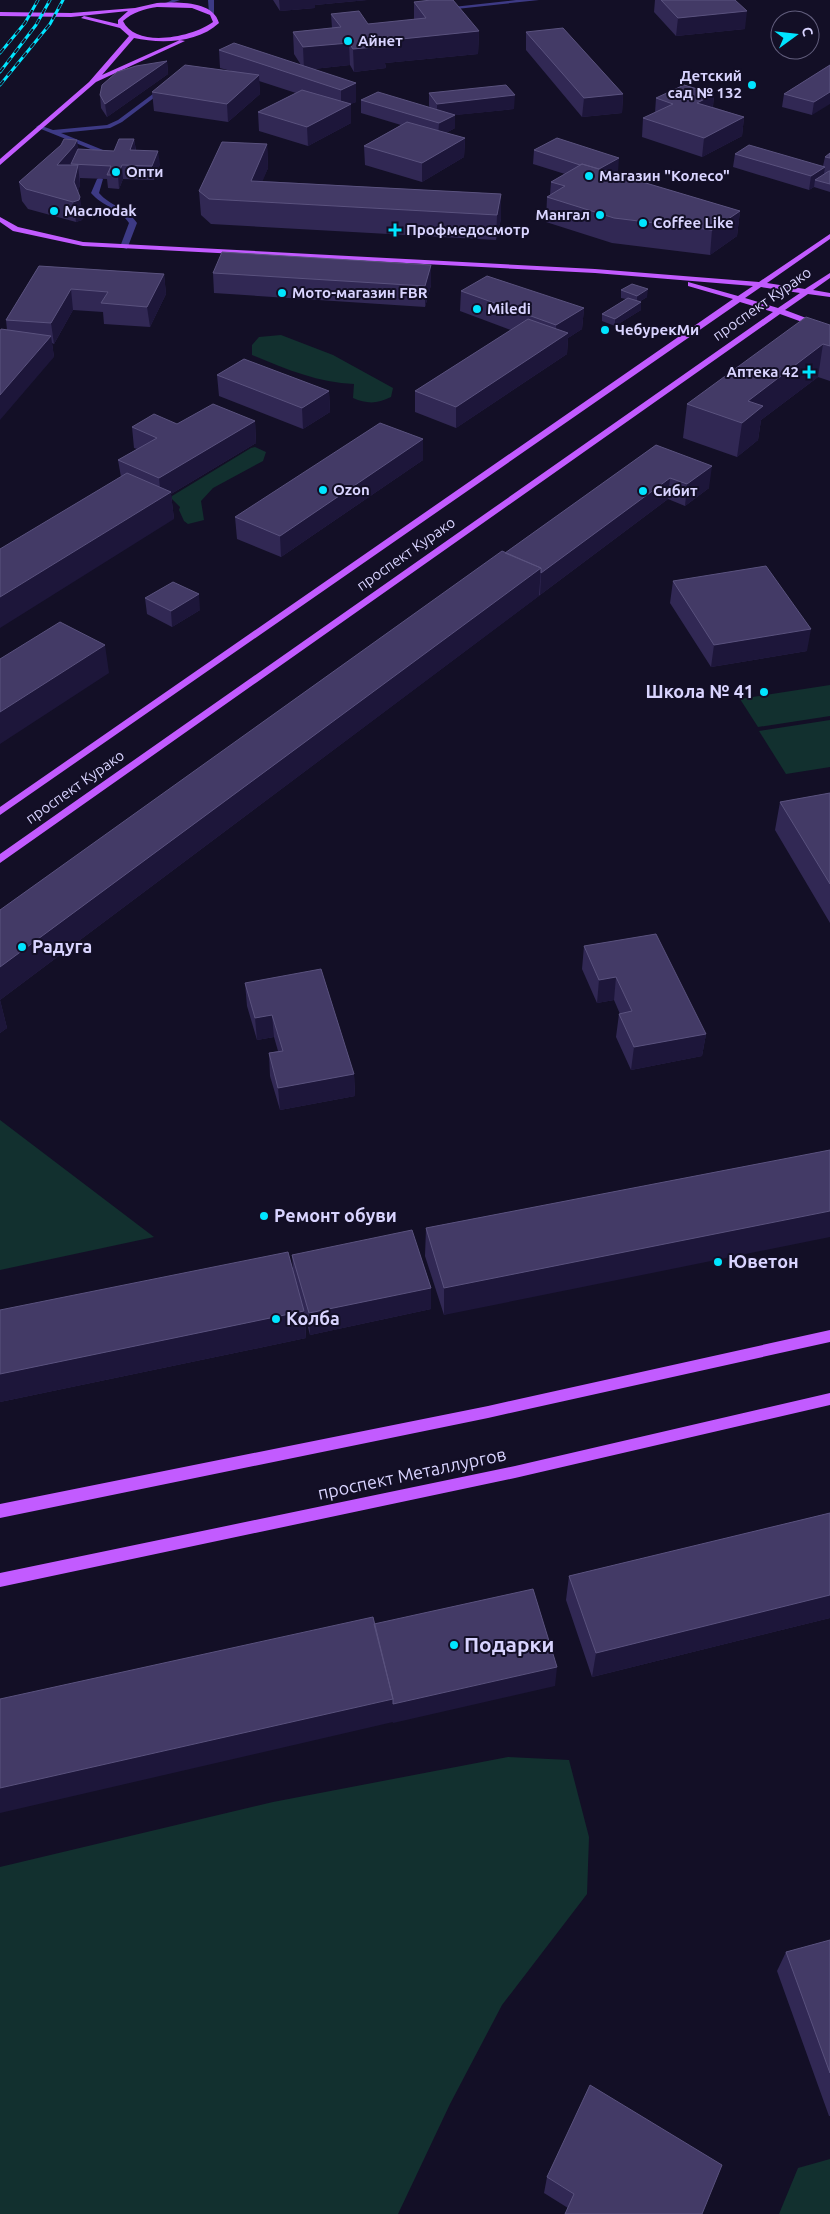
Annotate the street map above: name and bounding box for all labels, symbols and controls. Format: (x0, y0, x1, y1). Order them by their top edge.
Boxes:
north arrow (770, 10, 820, 60)
text: С (799, 25, 816, 38)
place label: Айнет (358, 32, 403, 49)
marker: Айнет (342, 35, 354, 47)
place label: Детский сад № 132 (667, 67, 742, 101)
marker: Детский сад № 132 (746, 79, 758, 91)
place label: Опти (126, 163, 163, 180)
marker: Опти (110, 166, 122, 178)
place label: Магазин "Колесо" (599, 167, 730, 184)
marker: Магазин "Колесо" (583, 170, 595, 182)
place label: Mаслоdak (64, 202, 137, 219)
marker: Mаслоdak (48, 205, 60, 217)
place label: Мангал (536, 206, 590, 223)
marker: Мангал (594, 209, 606, 221)
place label: Coffee Like (653, 214, 734, 231)
marker: Coffee Like (637, 217, 649, 229)
place label: Профмедосмотр (406, 221, 530, 238)
marker: Профмедосмотр (388, 223, 402, 237)
street label: проспект Курако (709, 263, 814, 344)
place label: Мото-магазин FBR (292, 284, 428, 301)
marker: Мото-магазин FBR (276, 287, 288, 299)
place label: Miledi (487, 300, 531, 317)
marker: Miledi (471, 303, 483, 315)
place label: ЧебурекМи (615, 321, 699, 338)
marker: ЧебурекМи (599, 324, 611, 336)
place label: Аптека 42 (726, 363, 799, 380)
marker: Аптека 42 (803, 366, 815, 378)
place label: Ozon (333, 481, 370, 498)
place label: Сибит (653, 482, 698, 499)
marker: Ozon (317, 484, 329, 496)
marker: Сибит (637, 485, 649, 497)
street label: проспект Курако (353, 513, 458, 594)
place label: Школа № 41 (646, 681, 754, 701)
marker: Школа № 41 (758, 686, 770, 698)
street label: проспект Курако (22, 746, 127, 827)
place label: Радуга (32, 936, 92, 956)
marker: Радуга (16, 941, 28, 953)
place label: Ремонт обуви (274, 1205, 397, 1225)
marker: Ремонт обуви (258, 1210, 270, 1222)
place label: Юветон (728, 1251, 799, 1271)
marker: Юветон (712, 1256, 724, 1268)
place label: Колба (286, 1308, 340, 1328)
marker: Колба (270, 1313, 282, 1325)
street label: проспект Металлургов (316, 1443, 508, 1503)
place label: Подарки (464, 1632, 554, 1656)
marker: Подарки (448, 1639, 460, 1651)

